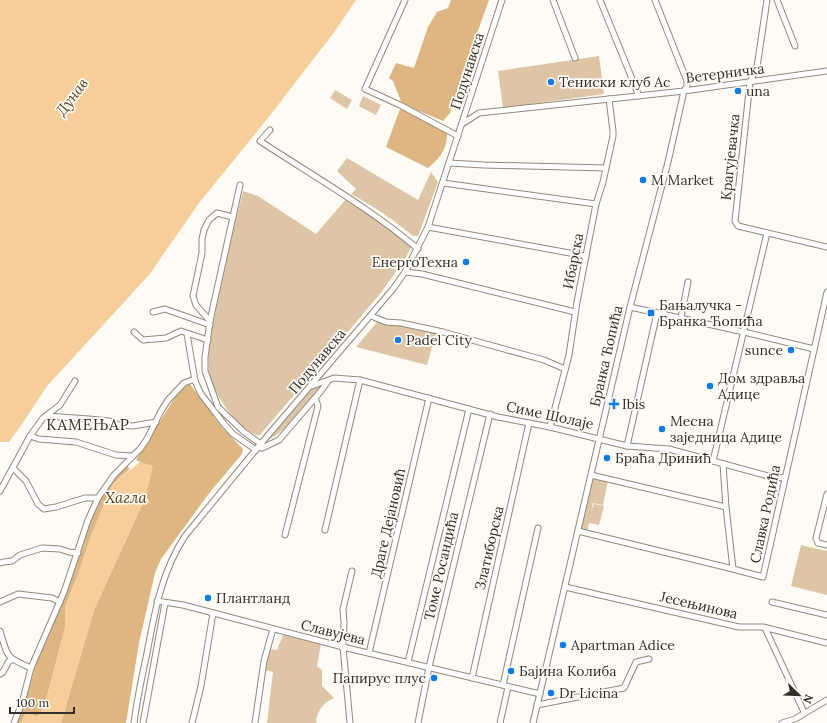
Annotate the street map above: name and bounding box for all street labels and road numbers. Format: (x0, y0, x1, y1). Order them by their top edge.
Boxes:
street label: Подунавска (446, 30, 488, 112)
street label: Ветерничка (685, 59, 765, 87)
street label: Крагујевачка (717, 113, 743, 201)
street label: Ибарска (559, 232, 587, 290)
street label: Бранка Ћопића (586, 303, 626, 409)
street label: Подунавска (285, 325, 349, 397)
street label: Симе Шолаје (505, 397, 596, 433)
street label: Славка Родића (746, 463, 784, 565)
street label: Драге Дејановић (367, 466, 409, 580)
street label: Златиборска (471, 504, 507, 592)
street label: Томе Росандића (420, 510, 462, 622)
street label: Јесењинова (657, 587, 740, 623)
street label: Славујева (299, 615, 367, 649)

